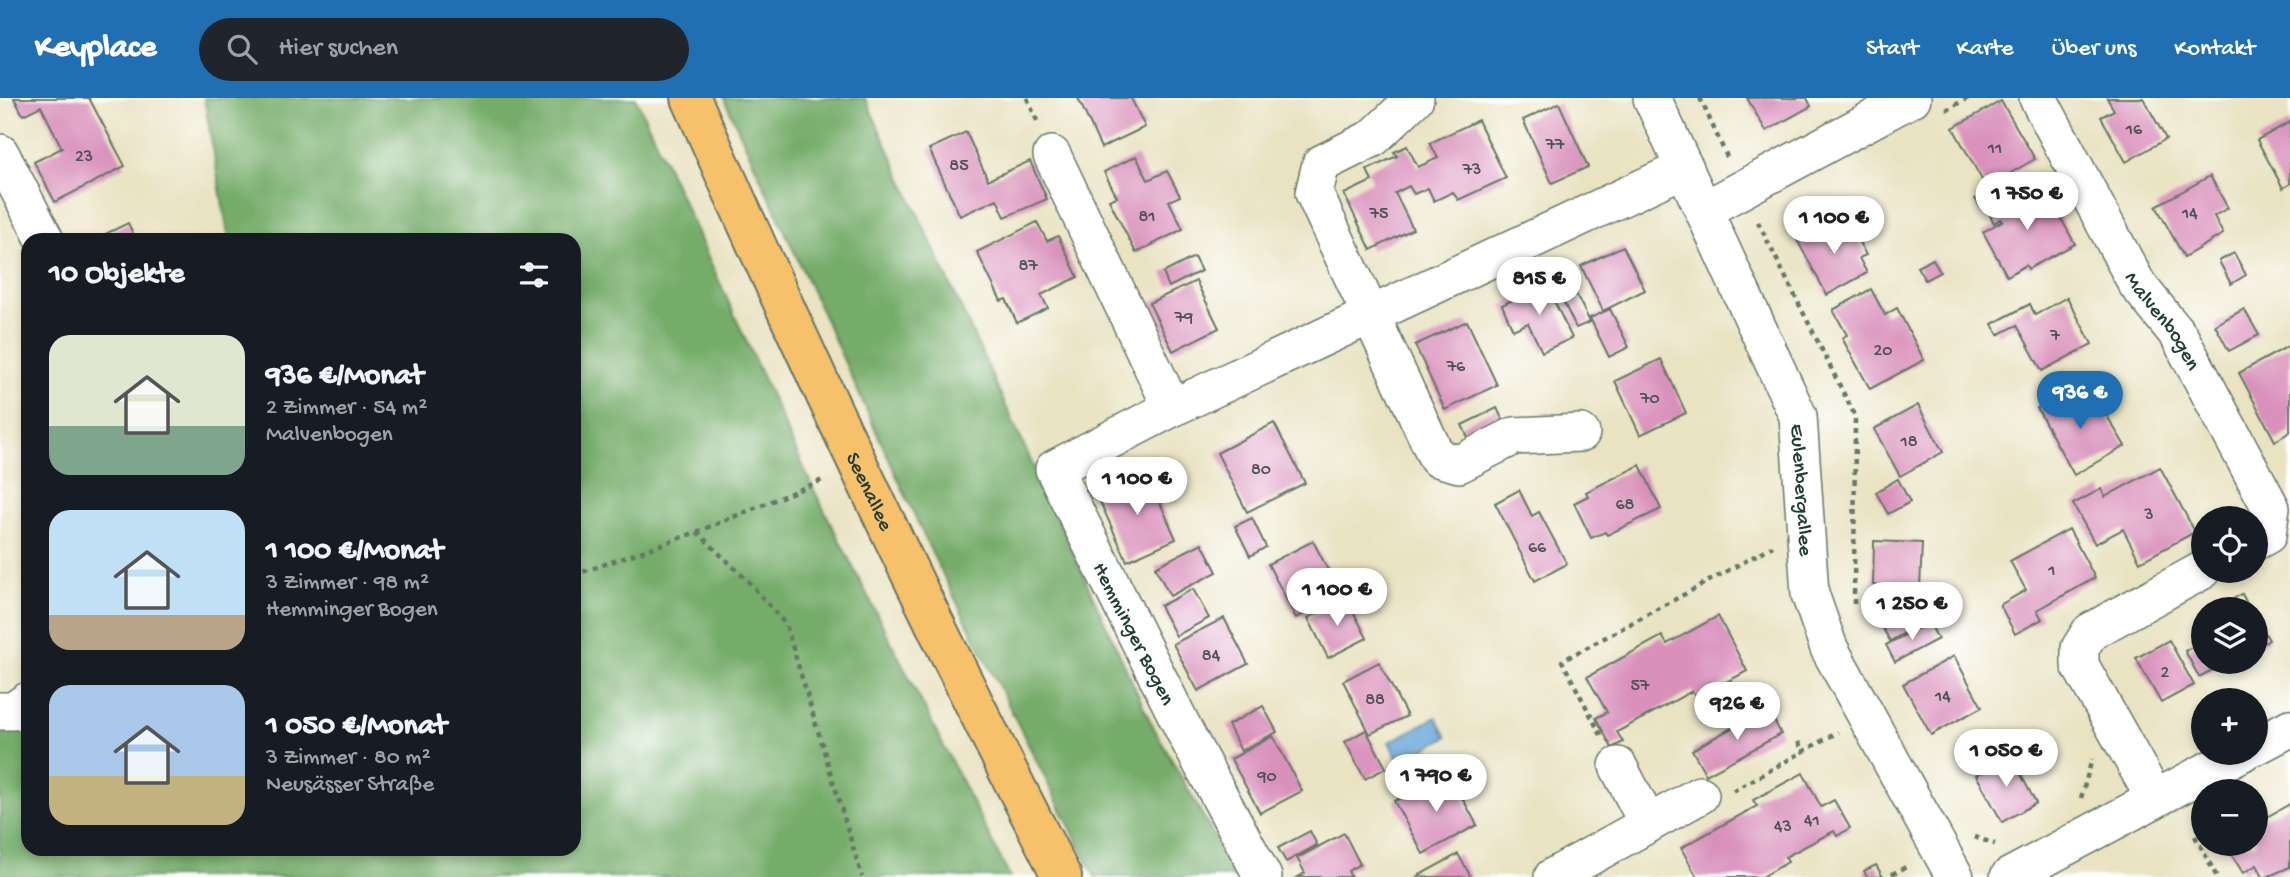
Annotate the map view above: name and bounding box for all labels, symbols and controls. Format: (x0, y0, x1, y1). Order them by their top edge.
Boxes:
search box (199, 18, 689, 81)
text: Keyplace (35, 30, 157, 68)
icon: search (223, 30, 261, 68)
text: Hier suchen (279, 34, 398, 65)
text: Start (1866, 35, 1918, 64)
text: Karte (1956, 35, 2014, 64)
text: Über uns (2052, 35, 2136, 64)
text: Kontakt (2174, 35, 2255, 64)
house number: 16 (2125, 120, 2143, 141)
house number: 77 (1545, 135, 1565, 156)
house number: 11 (1987, 139, 2002, 160)
house number: 23 (75, 147, 93, 168)
house number: 85 (949, 156, 969, 177)
house number: 73 (1462, 160, 1481, 181)
pin: 1 750 € (1962, 172, 2092, 232)
text: 1 750 € (1992, 181, 2063, 208)
pin: 1 100 € (1769, 197, 1899, 256)
house number: 75 (1369, 204, 1388, 225)
house number: 14 (2181, 204, 2198, 225)
text: 1 100 € (1799, 205, 1869, 232)
house number: 81 (1138, 207, 1156, 228)
icon: filters (515, 256, 553, 294)
house number: 87 (1018, 256, 1038, 277)
text: 10 Objekte (49, 258, 184, 293)
pin: 815 € (1490, 258, 1588, 317)
text: 815 € (1512, 266, 1566, 293)
street label: Malvenbogen (2117, 269, 2204, 376)
house number: 79 (1174, 308, 1193, 329)
house number: 7 (2049, 326, 2060, 347)
house number: 20 (1873, 341, 1893, 362)
house number: 76 (1446, 357, 1466, 378)
text: 936 €/Monat (266, 360, 424, 395)
icon: home (105, 363, 189, 447)
pin: 936 € (2031, 372, 2129, 431)
text: 936 € (2053, 380, 2107, 407)
house number: 70 (1639, 389, 1660, 410)
text: 2 Zimmer · 54 m² (266, 395, 427, 422)
text: Malvenbogen (266, 422, 393, 449)
street label: Eulenbergallee (1783, 423, 1816, 558)
house number: 18 (1899, 432, 1918, 453)
street label: Seenallee (838, 449, 897, 537)
pin: 1 100 € (1072, 458, 1202, 517)
house number: 80 (1251, 460, 1271, 481)
text: 1 100 € (1102, 466, 1172, 493)
house number: 68 (1616, 495, 1635, 516)
house number: 3 (2143, 505, 2154, 526)
map controls (2191, 506, 2268, 856)
button: locate (2191, 506, 2268, 583)
text: 1 100 €/Monat (266, 535, 443, 570)
icon: home (105, 538, 189, 622)
house number: 66 (1528, 538, 1547, 559)
street label: Hemminger Bogen (1085, 559, 1179, 710)
house number: 1 (2047, 561, 2056, 582)
pin: 1 100 € (1272, 568, 1402, 628)
text: 3 Zimmer · 98 m² (266, 570, 429, 597)
text: 1 100 € (1302, 577, 1372, 604)
pin: 1 250 € (1847, 582, 1977, 642)
text: 1 250 € (1877, 591, 1947, 618)
text: Hemminger Bogen (266, 597, 438, 624)
button: layers (2191, 597, 2268, 674)
house number: 84 (1202, 646, 1221, 667)
house number: 2 (2161, 663, 2170, 684)
house number: 57 (1631, 676, 1650, 697)
pin: 926 € (1688, 682, 1786, 742)
house number: 14 (1934, 687, 1951, 708)
button: + (2191, 688, 2268, 765)
house number: 88 (1365, 690, 1385, 711)
text: 926 € (1710, 691, 1764, 718)
text: 1 050 €/Monat (266, 710, 447, 745)
icon: home (105, 713, 189, 797)
pin: 1 050 € (1941, 730, 2071, 789)
text: 1 050 € (1970, 738, 2042, 765)
text: 3 Zimmer · 80 m² (266, 745, 431, 772)
pin: 1 790 € (1371, 754, 1501, 814)
text: 1 790 € (1401, 763, 1471, 790)
house number: 90 (1256, 767, 1277, 788)
text: Neusässer Straße (266, 772, 434, 799)
button: − (2191, 779, 2268, 856)
house number: 41 (1804, 811, 1820, 832)
house number: 43 (1774, 817, 1792, 838)

